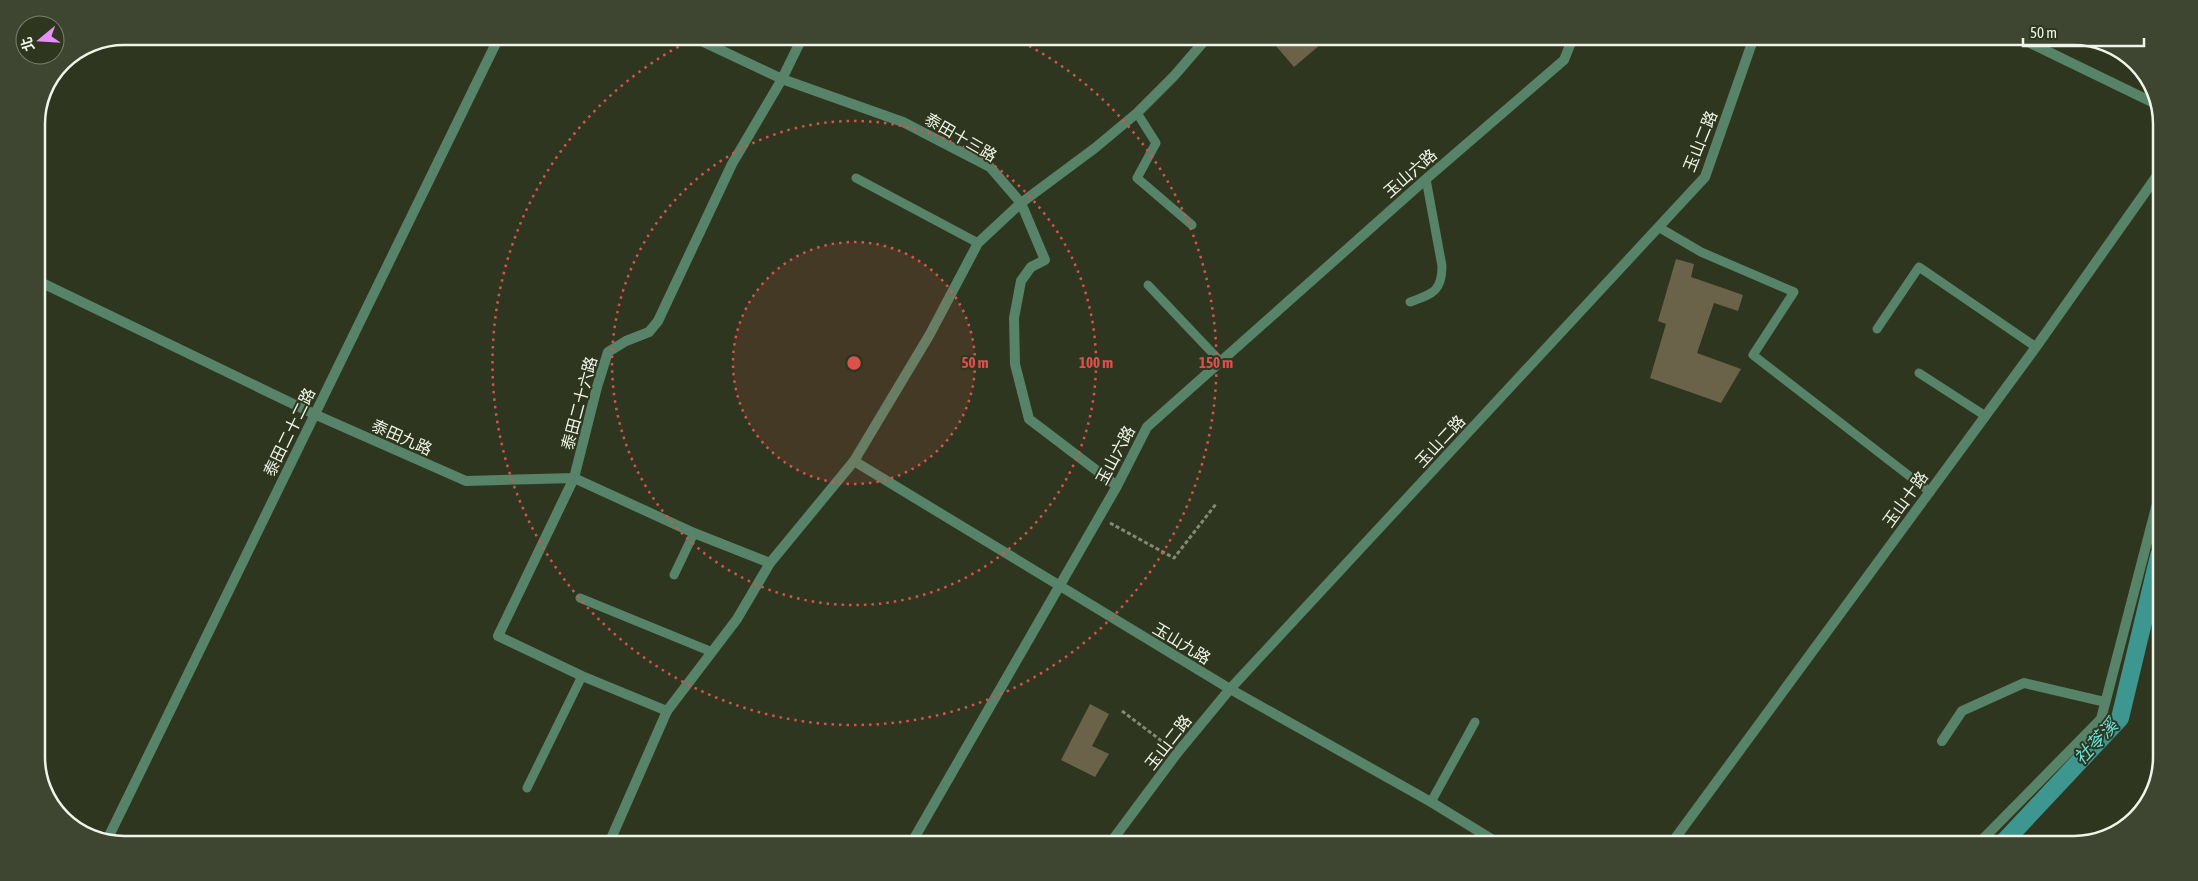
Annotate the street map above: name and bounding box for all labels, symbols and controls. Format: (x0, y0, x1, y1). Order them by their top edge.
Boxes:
north arrow (15, 15, 65, 65)
scale bar (2023, 15, 2144, 47)
text: 50 m (2030, 24, 2057, 41)
text: 北 (18, 35, 37, 53)
street label: 玉山二路 (1680, 108, 1720, 174)
street label: 泰田十三路 (922, 109, 1000, 165)
street label: 玉山六路 (1380, 145, 1440, 201)
street label: 泰田二十六路 (558, 354, 600, 452)
centre of rings (845, 354, 863, 372)
text: 50 m (962, 354, 989, 371)
text: 100 m (1079, 354, 1113, 371)
text: 150 m (1199, 354, 1233, 371)
street label: 泰田二十二路 (260, 385, 318, 479)
street label: 玉山二路 (1412, 411, 1468, 471)
street label: 泰田九路 (369, 416, 435, 458)
street label: 玉山六路 (1092, 423, 1138, 487)
street label: 玉山十路 (1879, 468, 1931, 530)
street label: 玉山九路 (1150, 619, 1214, 667)
street label: 玉山二路 (1141, 711, 1195, 773)
water label: 社苓溪 (2070, 713, 2124, 769)

